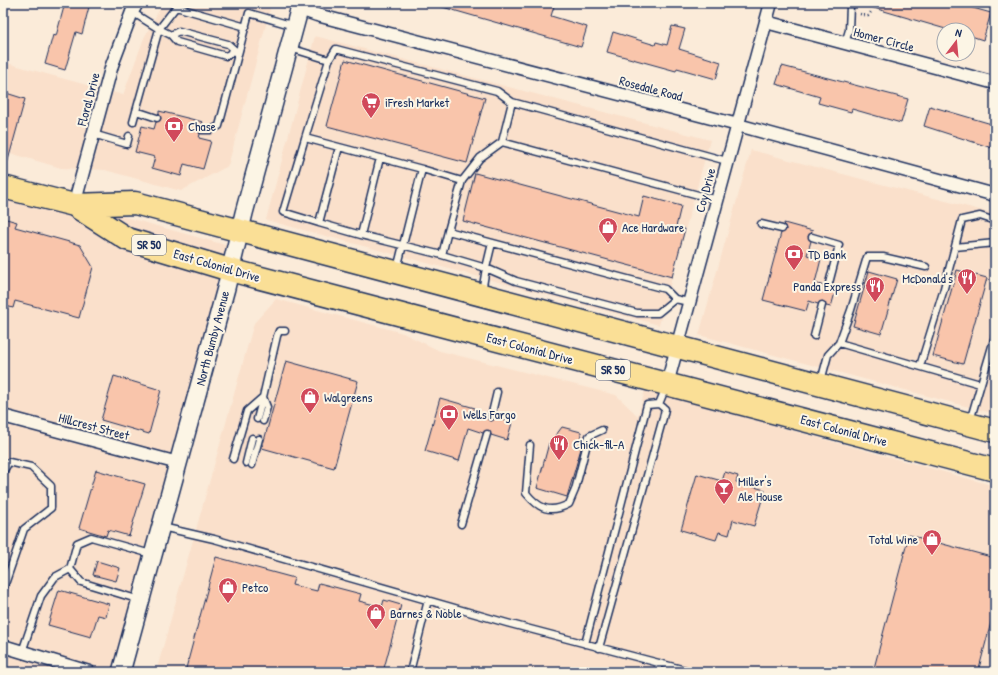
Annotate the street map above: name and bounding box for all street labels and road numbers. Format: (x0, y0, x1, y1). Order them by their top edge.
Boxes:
street label: Homer Circle (852, 22, 916, 56)
street label: Floral Drive (72, 70, 104, 129)
street label: Rosedale Road (618, 71, 684, 105)
street label: Coy Drive (690, 166, 720, 214)
road number: SR 50 (132, 235, 166, 255)
street label: East Colonial Drive (172, 244, 262, 286)
street label: North Bumby Avenue (191, 289, 233, 387)
street label: East Colonial Drive (485, 328, 575, 368)
road number: SR 50 (596, 360, 630, 380)
street label: Hillcrest Street (57, 408, 132, 444)
street label: East Colonial Drive (799, 410, 889, 450)

